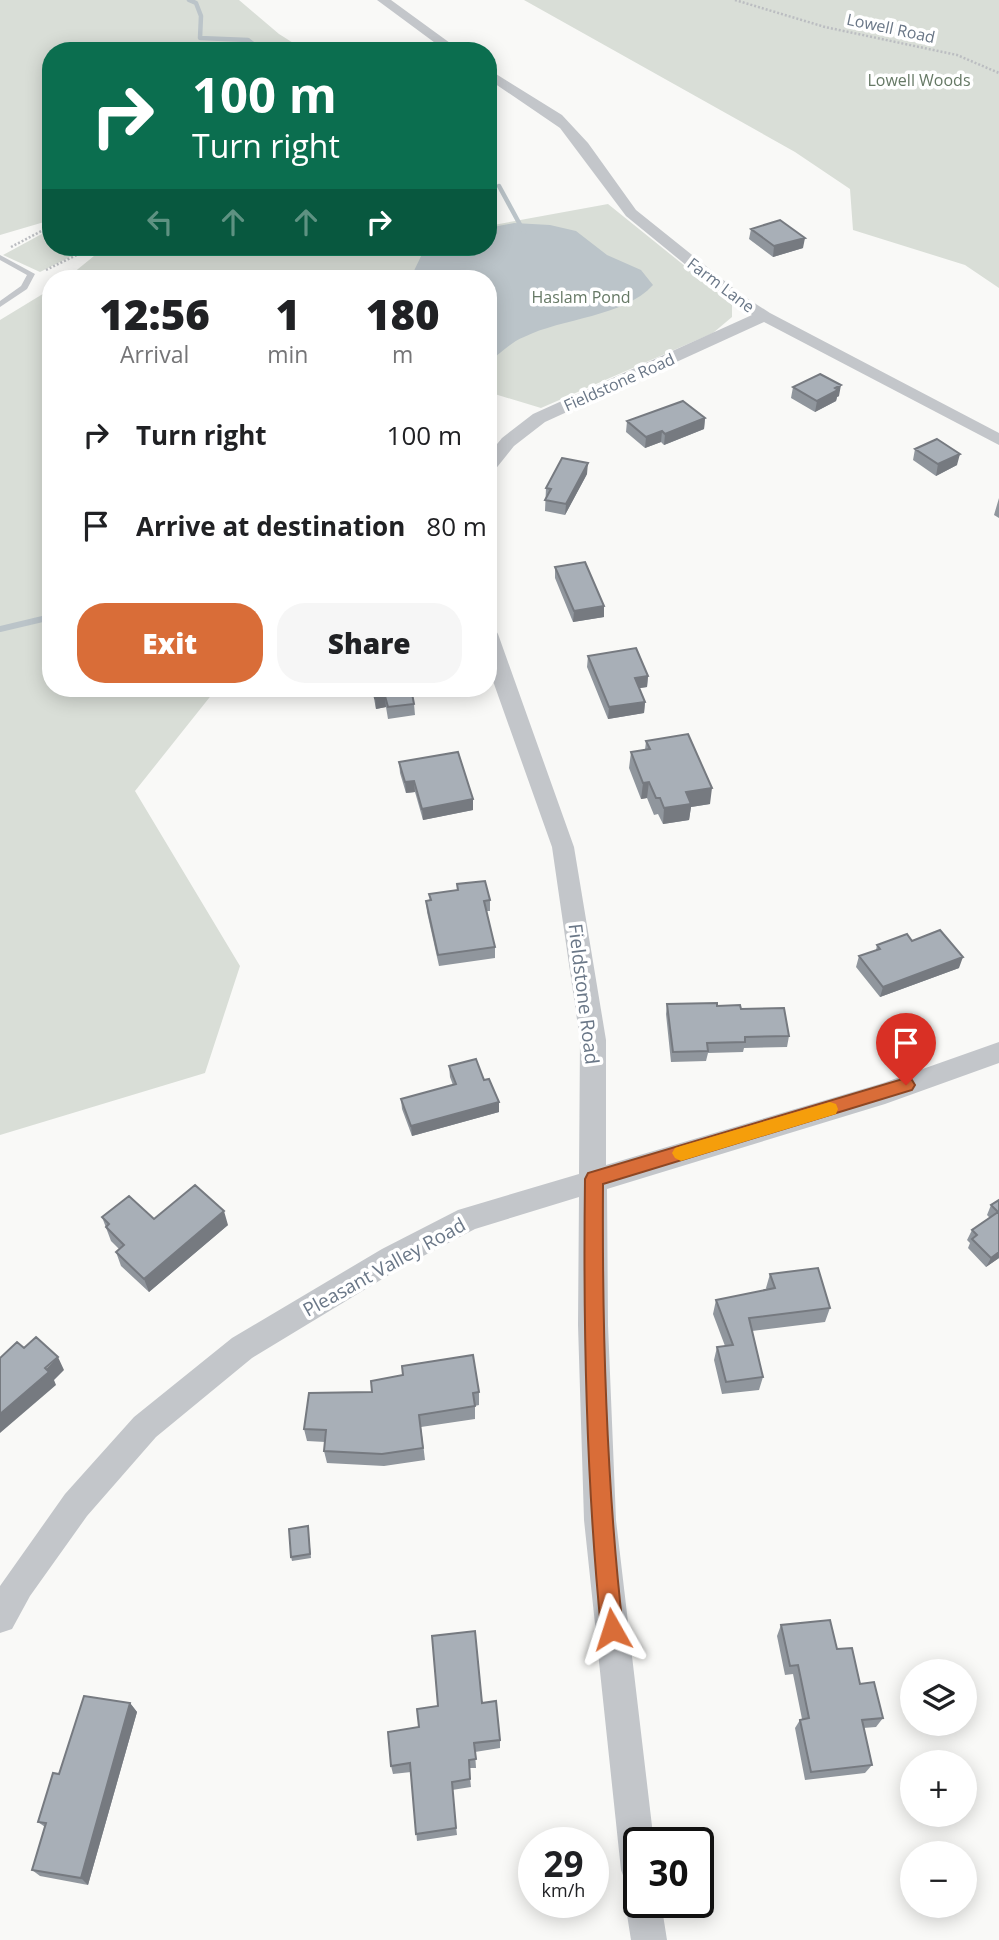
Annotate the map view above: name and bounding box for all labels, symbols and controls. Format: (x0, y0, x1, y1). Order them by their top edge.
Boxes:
street label: Lowell Road (845, 8, 937, 48)
text: 100 m (192, 61, 337, 127)
park label: Lowell Woods (867, 69, 971, 91)
icon: right (77, 70, 168, 161)
text: Turn right (192, 124, 340, 167)
icon: left (141, 203, 179, 241)
icon: ahead (214, 203, 252, 241)
icon: ahead (287, 203, 325, 241)
icon: right (360, 203, 398, 241)
street label: Farm Lane (683, 253, 759, 317)
text: 12:56 (99, 285, 210, 342)
text: 1 (276, 285, 300, 342)
text: 180 (366, 285, 440, 342)
park label: Haslam Pond (531, 286, 631, 308)
text: Arrival (120, 338, 189, 370)
text: min (267, 338, 308, 370)
text: m (392, 338, 413, 370)
street label: Fieldstone Road (560, 348, 678, 416)
icon: right (77, 416, 115, 454)
text: Turn right (136, 417, 267, 453)
text: 100 m (387, 417, 462, 453)
icon: arrive (77, 507, 115, 545)
text: Arrive at destination (136, 508, 405, 544)
text: 80 m (426, 508, 487, 544)
button: Exit (77, 603, 263, 683)
button: Share (277, 603, 462, 683)
street label: Fieldstone Road (562, 922, 606, 1066)
pin (876, 1013, 936, 1085)
icon: arrive (887, 1024, 925, 1062)
street label: Pleasant Valley Road (298, 1211, 470, 1323)
position arrow (575, 1592, 649, 1666)
map controls (900, 1659, 977, 1918)
button: layers (900, 1659, 977, 1736)
button: + (900, 1750, 977, 1827)
speed limit sign: 30 (623, 1827, 714, 1918)
text: 29 (543, 1840, 584, 1887)
button: − (900, 1841, 977, 1918)
text: km/h (542, 1878, 585, 1902)

